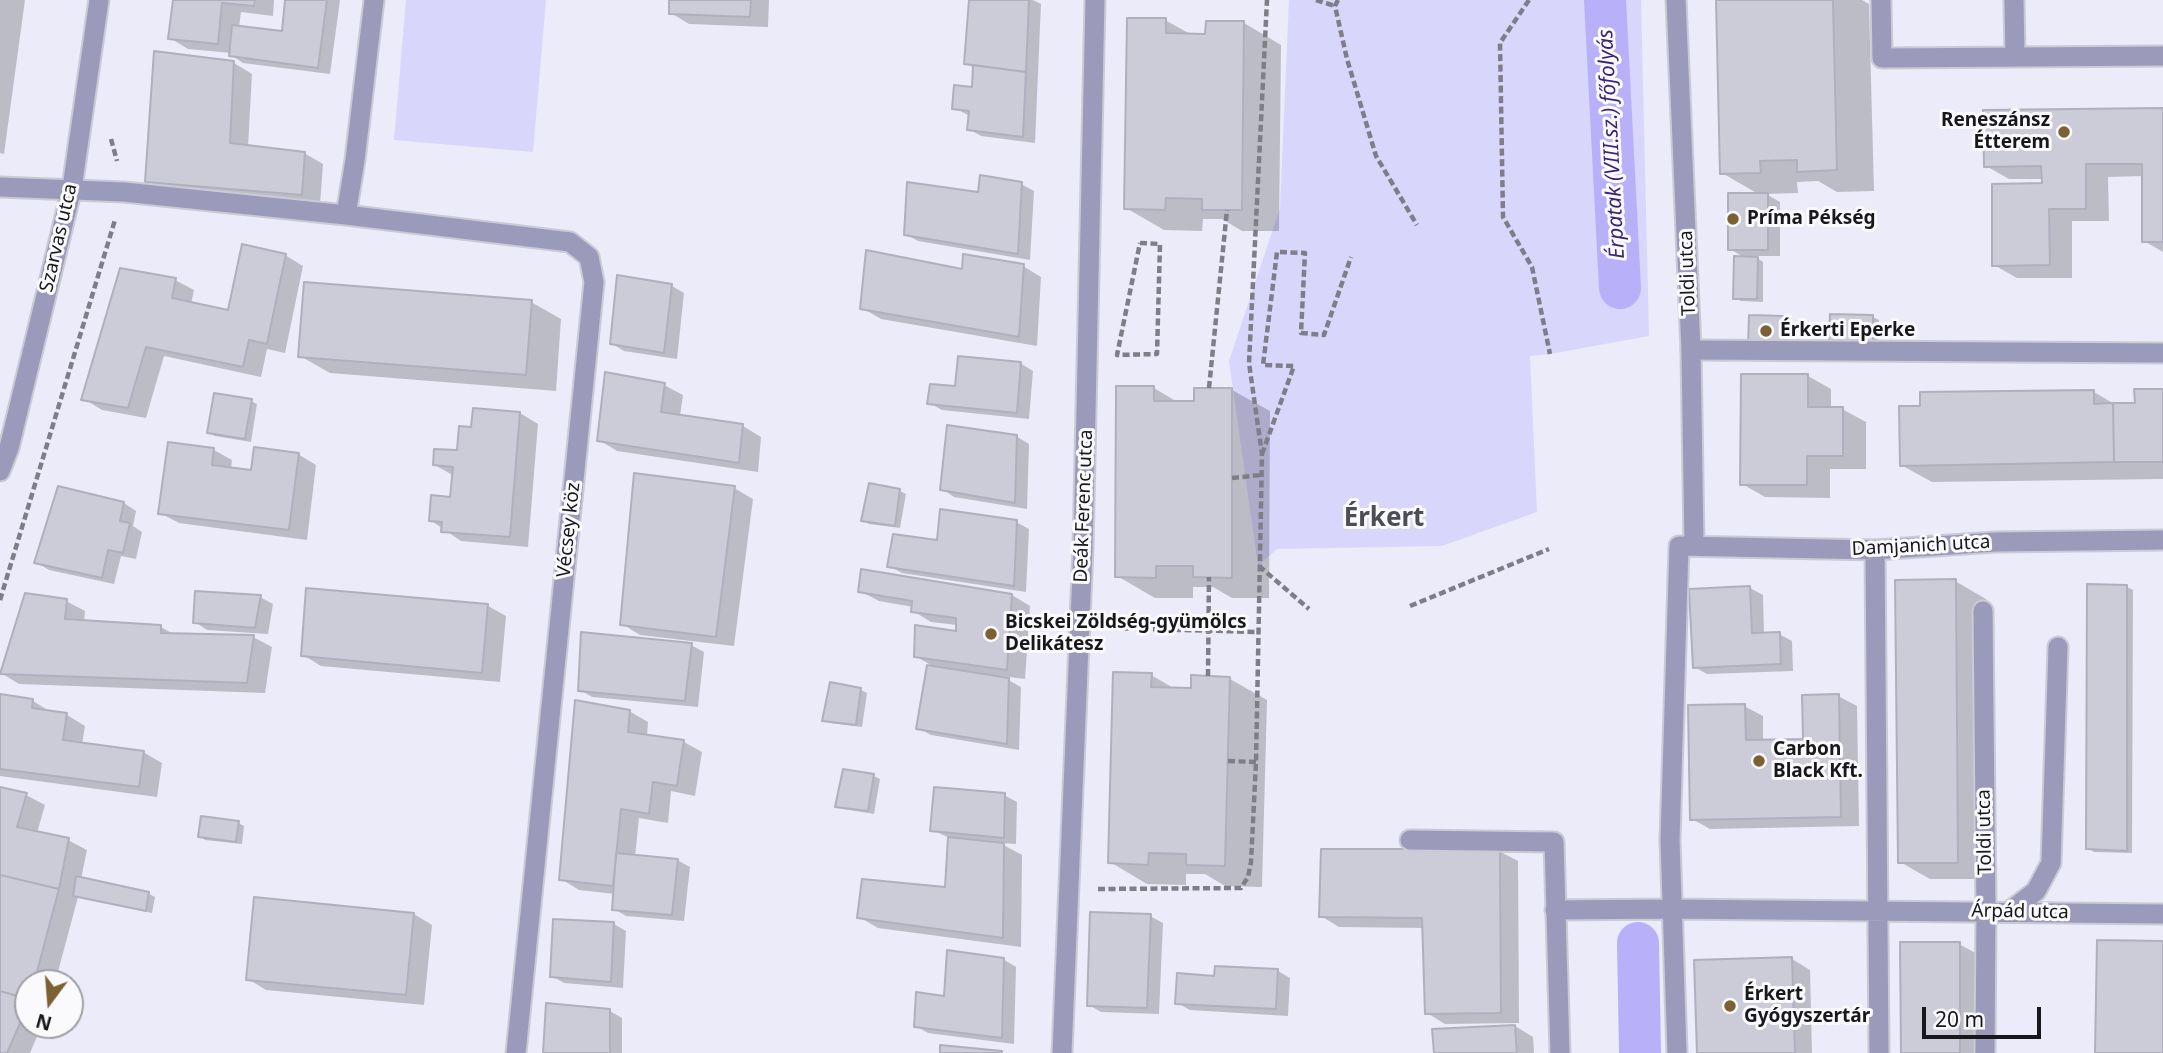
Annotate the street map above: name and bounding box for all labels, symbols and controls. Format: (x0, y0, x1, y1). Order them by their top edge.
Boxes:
water label: Érpatak (VIII.sz.) főfolyás (1593, 28, 1631, 260)
place label: Reneszánsz Étterem (1941, 110, 2050, 154)
marker: Reneszánsz Étterem (2056, 124, 2072, 140)
street label: Szarvas utca (35, 182, 83, 294)
place label: Príma Pékség (1747, 208, 1876, 230)
marker: Príma Pékség (1725, 211, 1741, 227)
street label: Toldi utca (1675, 230, 1701, 316)
place label: Érkerti Eperke (1780, 320, 1915, 342)
marker: Érkerti Eperke (1758, 323, 1774, 339)
street label: Deák Ferenc utca (1070, 429, 1098, 583)
street label: Vécsey köz (553, 481, 585, 579)
district label: Érkert (1344, 503, 1424, 535)
street label: Damjanich utca (1851, 531, 1991, 561)
place label: Bicskei Zöldség-gyümölcs Delikátesz (1005, 612, 1247, 656)
marker: Bicskei Zöldség-gyümölcs Delikátesz (983, 626, 999, 642)
place label: Carbon Black Kft. (1773, 739, 1863, 783)
marker: Carbon Black Kft. (1751, 753, 1767, 769)
street label: Toldi utca (1973, 789, 1997, 875)
street label: Árpád utca (1971, 900, 2069, 924)
north arrow (14, 969, 84, 1039)
place label: Érkert Gyógyszertár (1744, 984, 1870, 1028)
scale bar (1925, 993, 2044, 1038)
marker: Érkert Gyógyszertár (1722, 998, 1738, 1014)
text: 20 m (1935, 1005, 1984, 1033)
text: N (33, 1008, 55, 1037)

